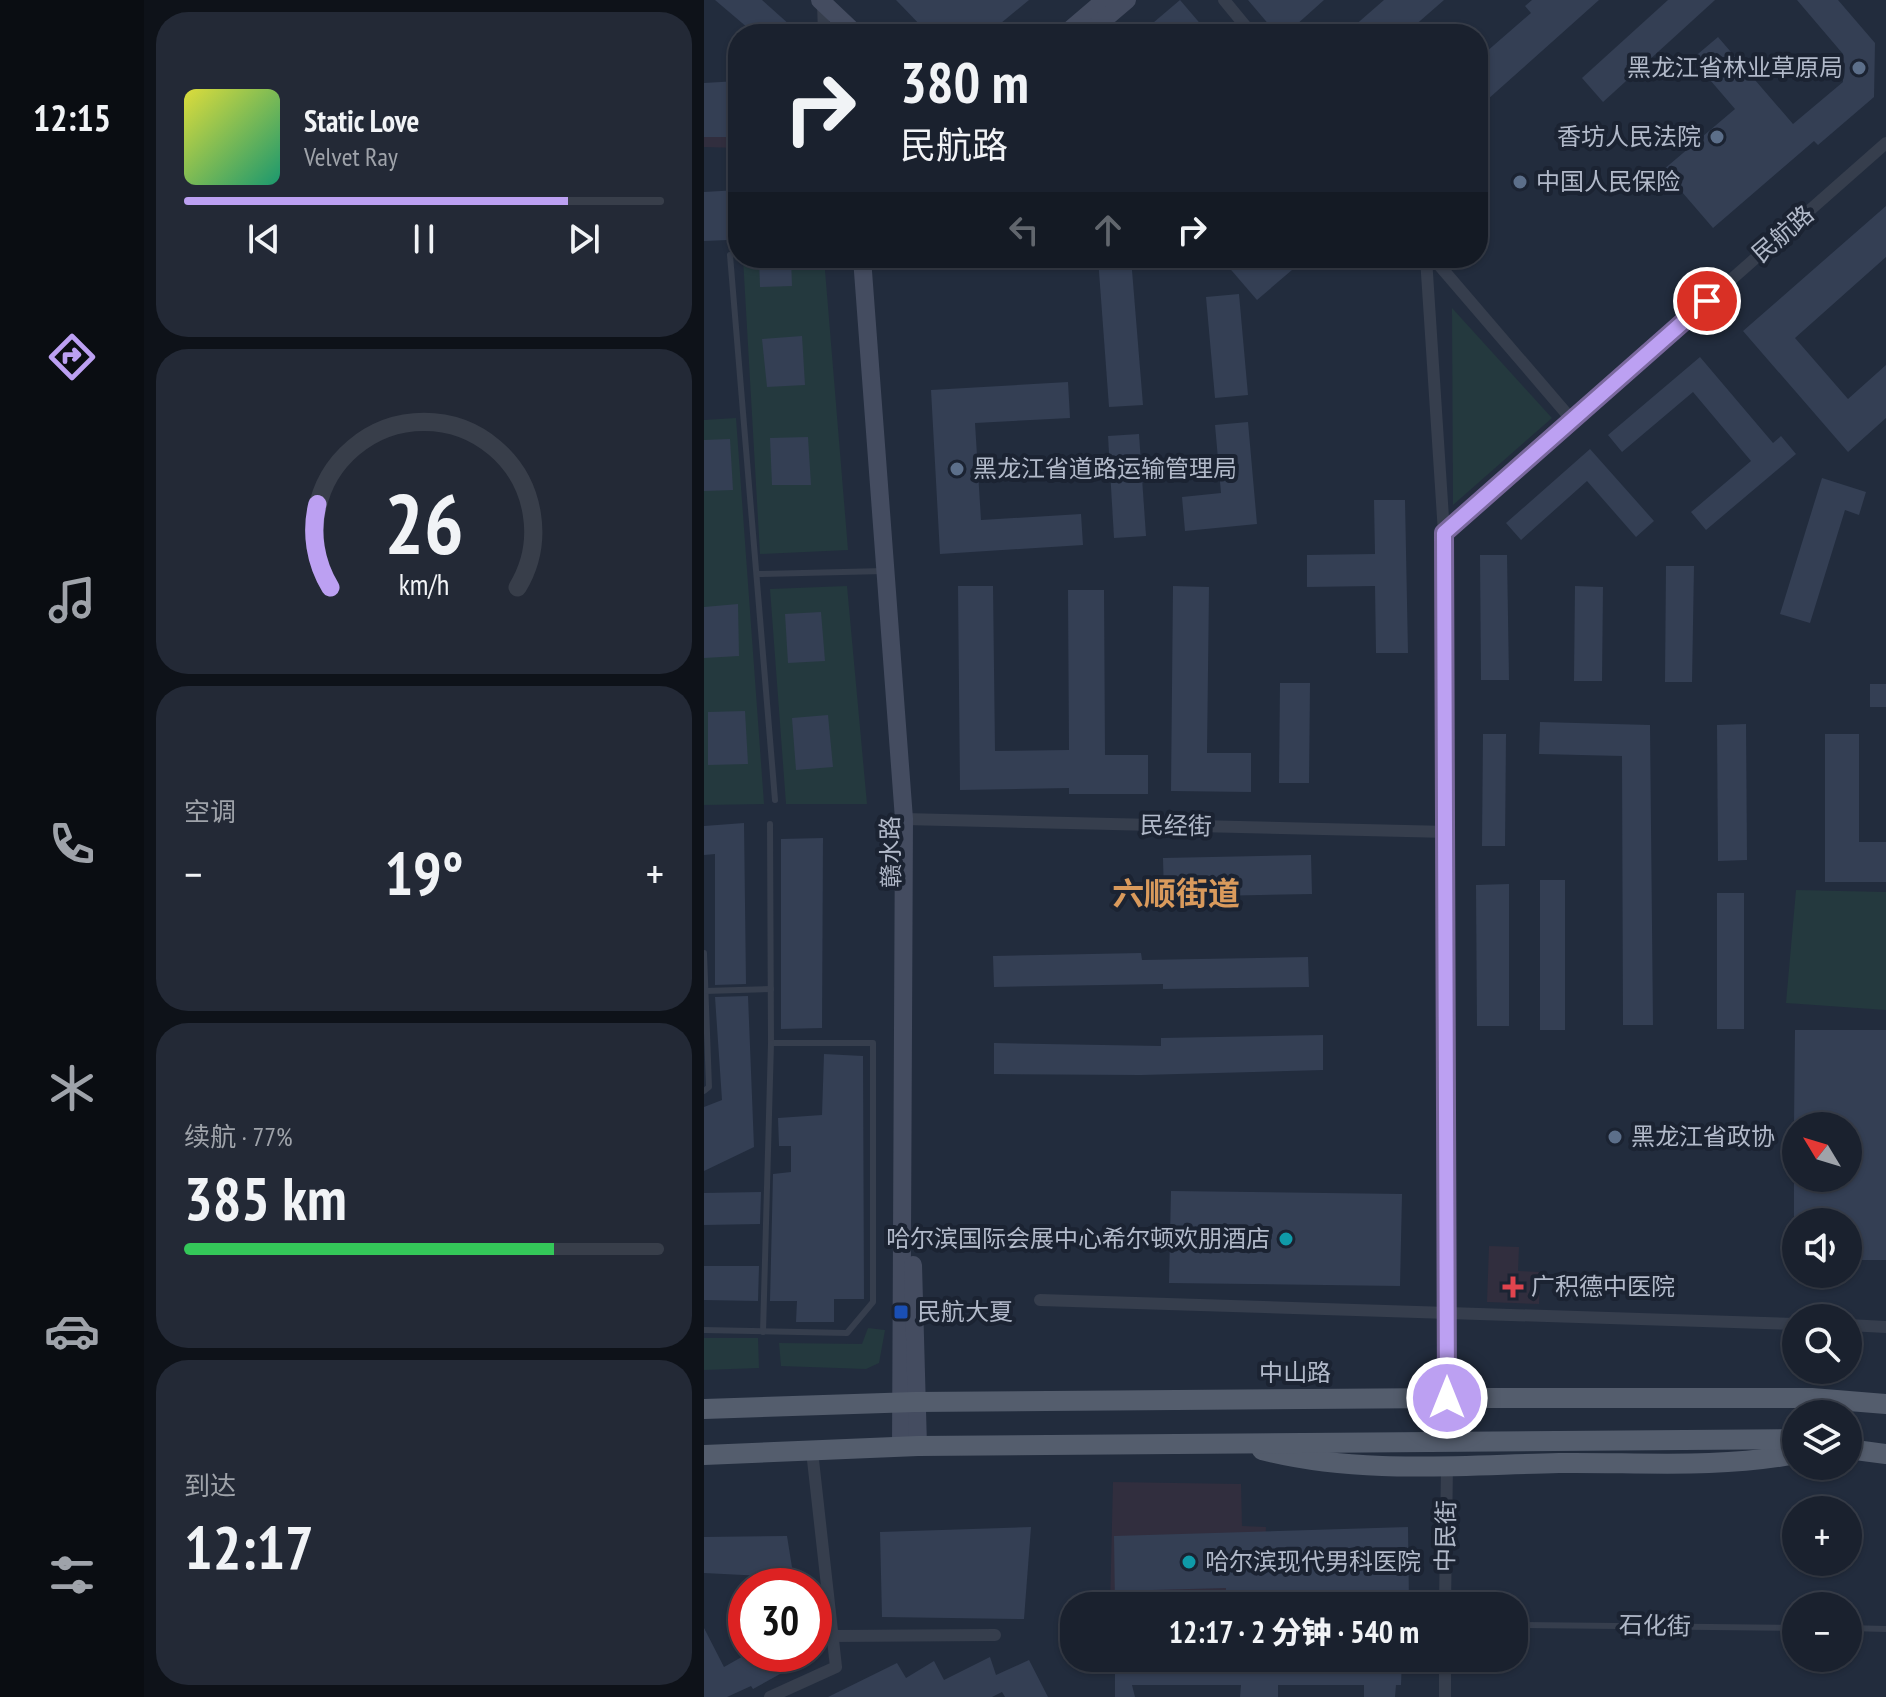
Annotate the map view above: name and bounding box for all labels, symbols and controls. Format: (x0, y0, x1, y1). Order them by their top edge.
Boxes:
text: 380 m (900, 46, 1029, 118)
place label: 黑龙江省林业草原局 (1627, 52, 1843, 83)
icon: right (768, 56, 872, 160)
marker: 黑龙江省林业草原局 (1850, 59, 1868, 77)
text: 12:15 (33, 94, 111, 141)
text: Static Love (304, 101, 419, 140)
text: 民航路 (900, 121, 1008, 168)
place label: 香坊人民法院 (1557, 121, 1701, 152)
marker: 香坊人民法院 (1708, 128, 1726, 146)
text: Velvet Ray (304, 140, 398, 173)
place label: 中国人民保险 (1536, 166, 1680, 197)
marker: 中国人民保险 (1511, 173, 1529, 191)
street label: 民航路 (1745, 198, 1820, 269)
icon: left (1002, 208, 1046, 252)
icon: ahead (1086, 208, 1130, 252)
icon: right (1170, 208, 1214, 252)
icon: previous (242, 217, 286, 261)
icon: pause (402, 217, 446, 261)
icon: next (562, 217, 606, 261)
pin (1673, 267, 1741, 335)
icon: arrive (1685, 279, 1729, 323)
icon: directions (44, 329, 100, 385)
place label: 黑龙江省道路运输管理局 (973, 453, 1237, 484)
marker: 黑龙江省道路运输管理局 (948, 460, 966, 478)
text: 26 (384, 468, 464, 576)
text: km/h (399, 566, 449, 603)
icon: music (44, 572, 100, 628)
text: 空调 (184, 795, 236, 828)
street label: 民经街 (1140, 809, 1212, 842)
icon: phone (44, 816, 100, 872)
street label: 赣水路 (874, 816, 907, 888)
text: 19° (384, 834, 464, 912)
text: − (184, 845, 202, 902)
text: + (646, 845, 664, 902)
district label: 六顺街道 (1112, 872, 1240, 914)
icon: climate (44, 1060, 100, 1116)
north arrow (1782, 1112, 1862, 1192)
map controls (1782, 1112, 1862, 1672)
text: 续航 · 77% (184, 1120, 293, 1153)
place label: 黑龙江省政协 (1631, 1121, 1775, 1152)
marker: 黑龙江省政协 (1606, 1128, 1624, 1146)
text: 385 km (184, 1159, 347, 1237)
button: sound (1782, 1208, 1862, 1288)
place label: 哈尔滨国际会展中心希尔顿欢朋酒店 (886, 1223, 1270, 1254)
marker: 哈尔滨国际会展中心希尔顿欢朋酒店 (1277, 1230, 1295, 1248)
place label: 广积德中医院 (1531, 1271, 1675, 1302)
marker: 广积德中医院 (1502, 1276, 1524, 1298)
place label: 民航大夏 (917, 1296, 1013, 1327)
icon: car (44, 1303, 100, 1359)
marker: 民航大夏 (892, 1303, 910, 1321)
button: search (1782, 1304, 1862, 1384)
position arrow (1405, 1356, 1489, 1440)
street label: 中山路 (1259, 1357, 1331, 1388)
button: layers (1782, 1400, 1862, 1480)
text: 到达 (184, 1469, 236, 1502)
button: + (1782, 1496, 1862, 1576)
street label: 中民街 (1429, 1500, 1462, 1572)
text: 12:17 (184, 1508, 314, 1586)
place label: 哈尔滨现代男科医院 (1205, 1546, 1421, 1577)
icon: filters (44, 1547, 100, 1603)
marker: 哈尔滨现代男科医院 (1180, 1553, 1198, 1571)
speed limit sign: 30 (728, 1568, 832, 1672)
button: − (1782, 1592, 1862, 1672)
street label: 石化街 (1619, 1609, 1691, 1642)
text: 12:17 · 2 分钟 · 540 m (1169, 1612, 1419, 1651)

